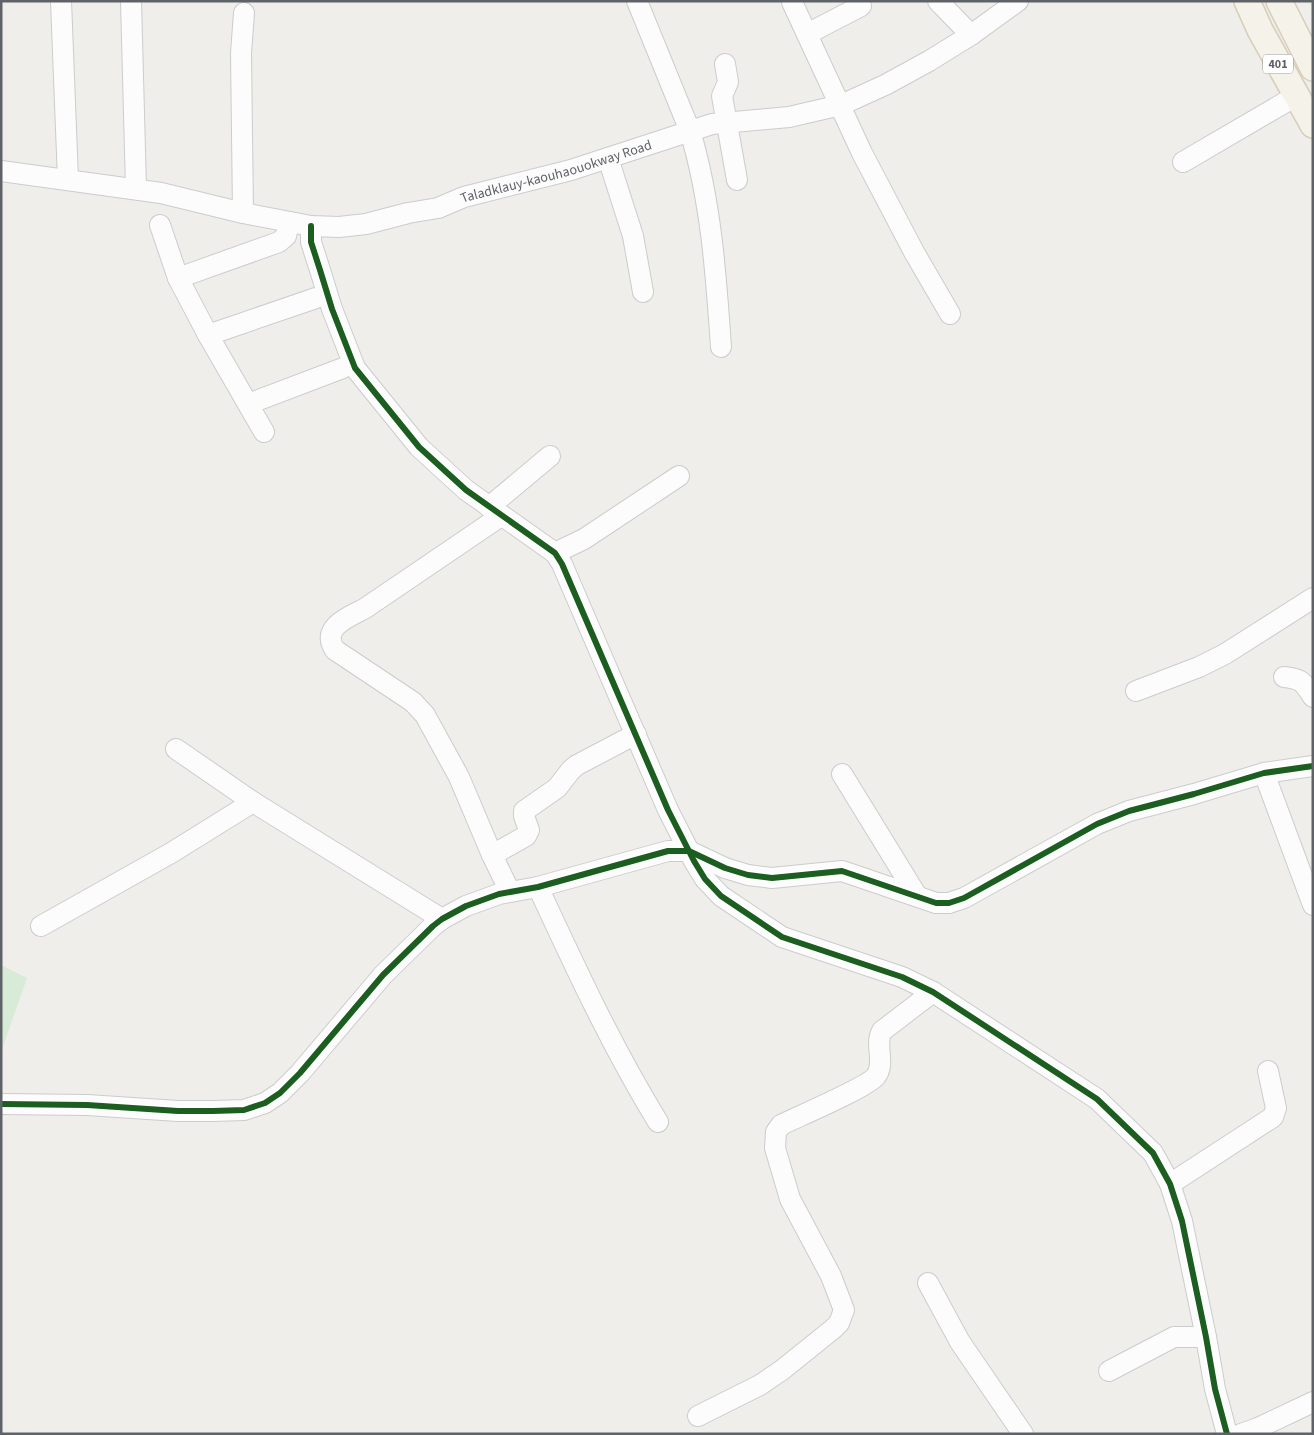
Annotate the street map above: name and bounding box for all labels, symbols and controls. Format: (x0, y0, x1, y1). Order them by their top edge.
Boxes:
road number: 401 (1263, 54, 1293, 74)
street label: Taladklauy-kaouhaouokway Road (457, 135, 655, 208)

